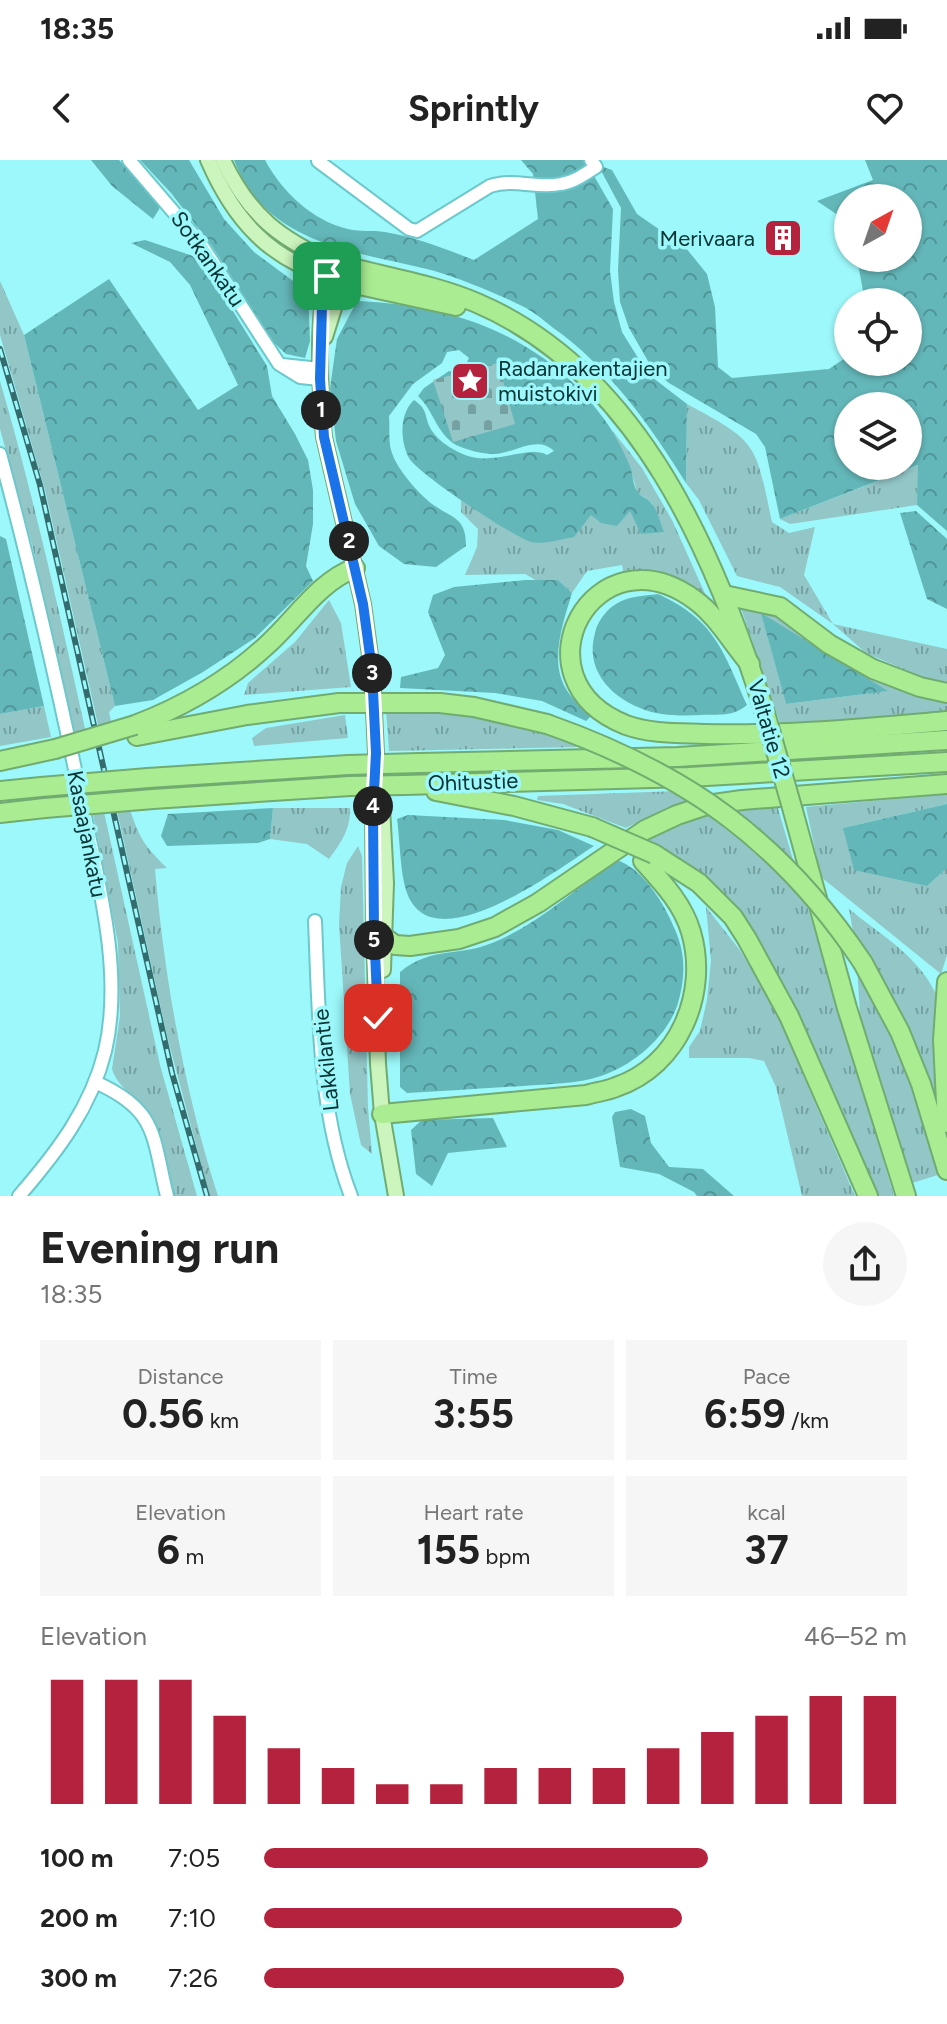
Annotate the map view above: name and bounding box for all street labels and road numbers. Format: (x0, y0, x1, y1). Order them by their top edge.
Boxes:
street label: Sotkankatu (165, 206, 251, 312)
street label: Valtatie 12 (742, 676, 796, 782)
street label: Ohitustie (427, 767, 519, 797)
street label: Kasaajankatu (61, 768, 113, 900)
street label: Lakkilantie (307, 1007, 345, 1113)

